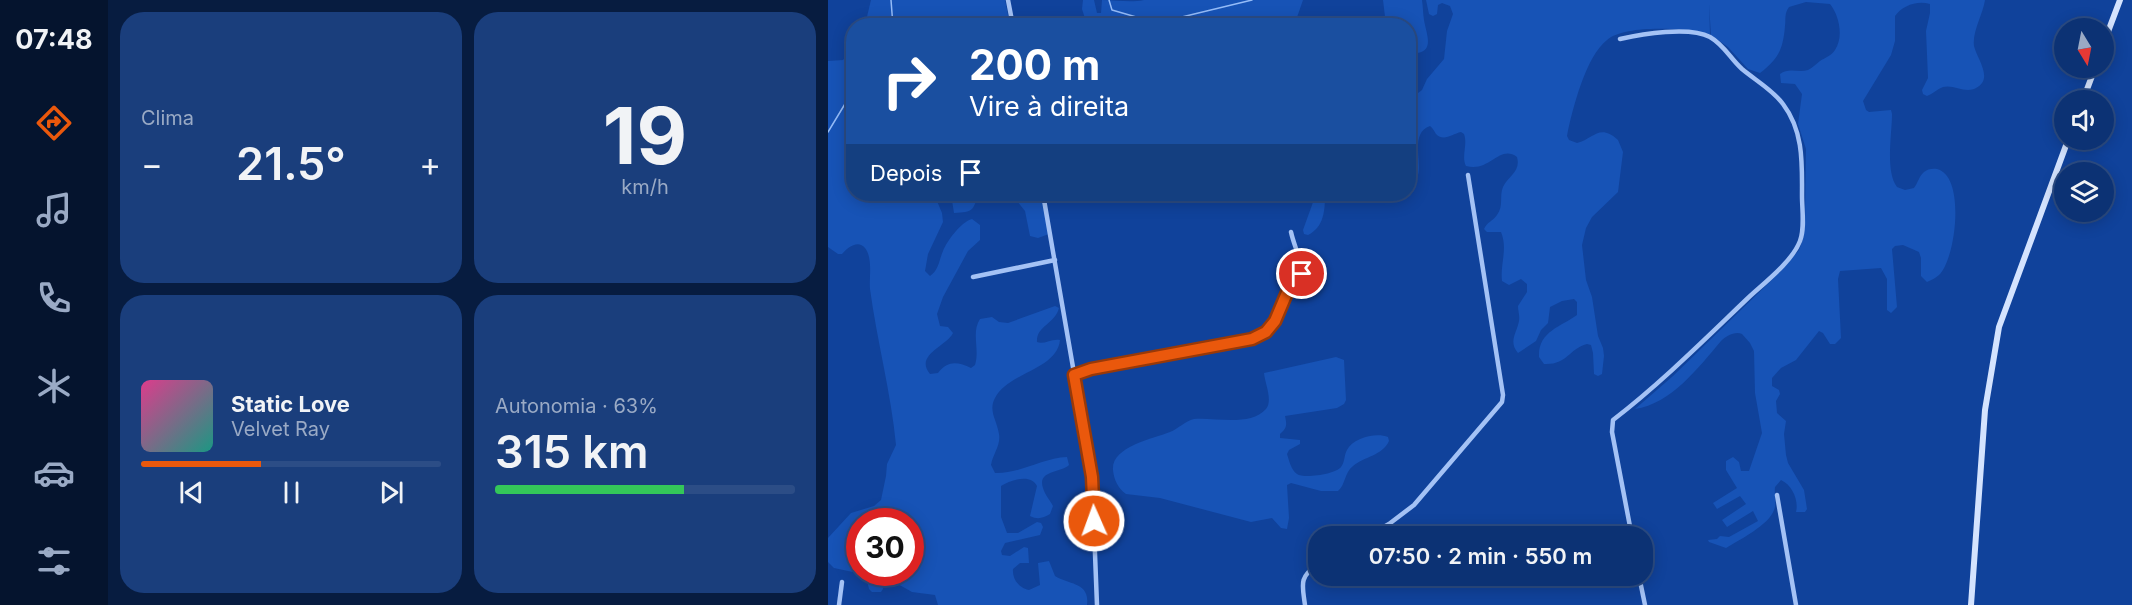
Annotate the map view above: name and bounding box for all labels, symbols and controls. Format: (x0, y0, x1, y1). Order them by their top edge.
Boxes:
north arrow (2054, 18, 2114, 78)
map controls (2054, 18, 2114, 222)
text: 07:48 (15, 23, 93, 56)
text: 200 m (969, 39, 1100, 90)
icon: right (870, 42, 948, 120)
text: 19 (603, 88, 687, 183)
text: Vire à direita (969, 90, 1129, 123)
button: sound (2054, 90, 2114, 150)
icon: directions (33, 102, 75, 144)
text: Clima (141, 106, 194, 130)
text: 21.5° (236, 136, 346, 191)
text: − (141, 144, 163, 184)
text: + (419, 144, 441, 184)
icon: arrive (954, 156, 987, 189)
text: Depois (870, 160, 942, 186)
button: layers (2054, 162, 2114, 222)
text: km/h (621, 175, 669, 199)
icon: music (33, 189, 75, 231)
pin (1276, 248, 1327, 299)
icon: arrive (1285, 257, 1318, 290)
icon: phone (33, 277, 75, 319)
icon: climate (33, 365, 75, 407)
text: Static Love (231, 391, 350, 417)
text: Autonomia · 63% (495, 394, 658, 418)
text: Velvet Ray (231, 417, 330, 441)
text: 315 km (495, 424, 648, 479)
icon: car (33, 452, 75, 494)
icon: previous (175, 476, 208, 509)
icon: pause (275, 476, 308, 509)
icon: next (375, 476, 408, 509)
position arrow (1062, 489, 1126, 553)
speed limit sign: 30 (846, 508, 924, 586)
icon: filters (33, 540, 75, 582)
text: 07:50 · 2 min · 550 m (1369, 543, 1592, 569)

